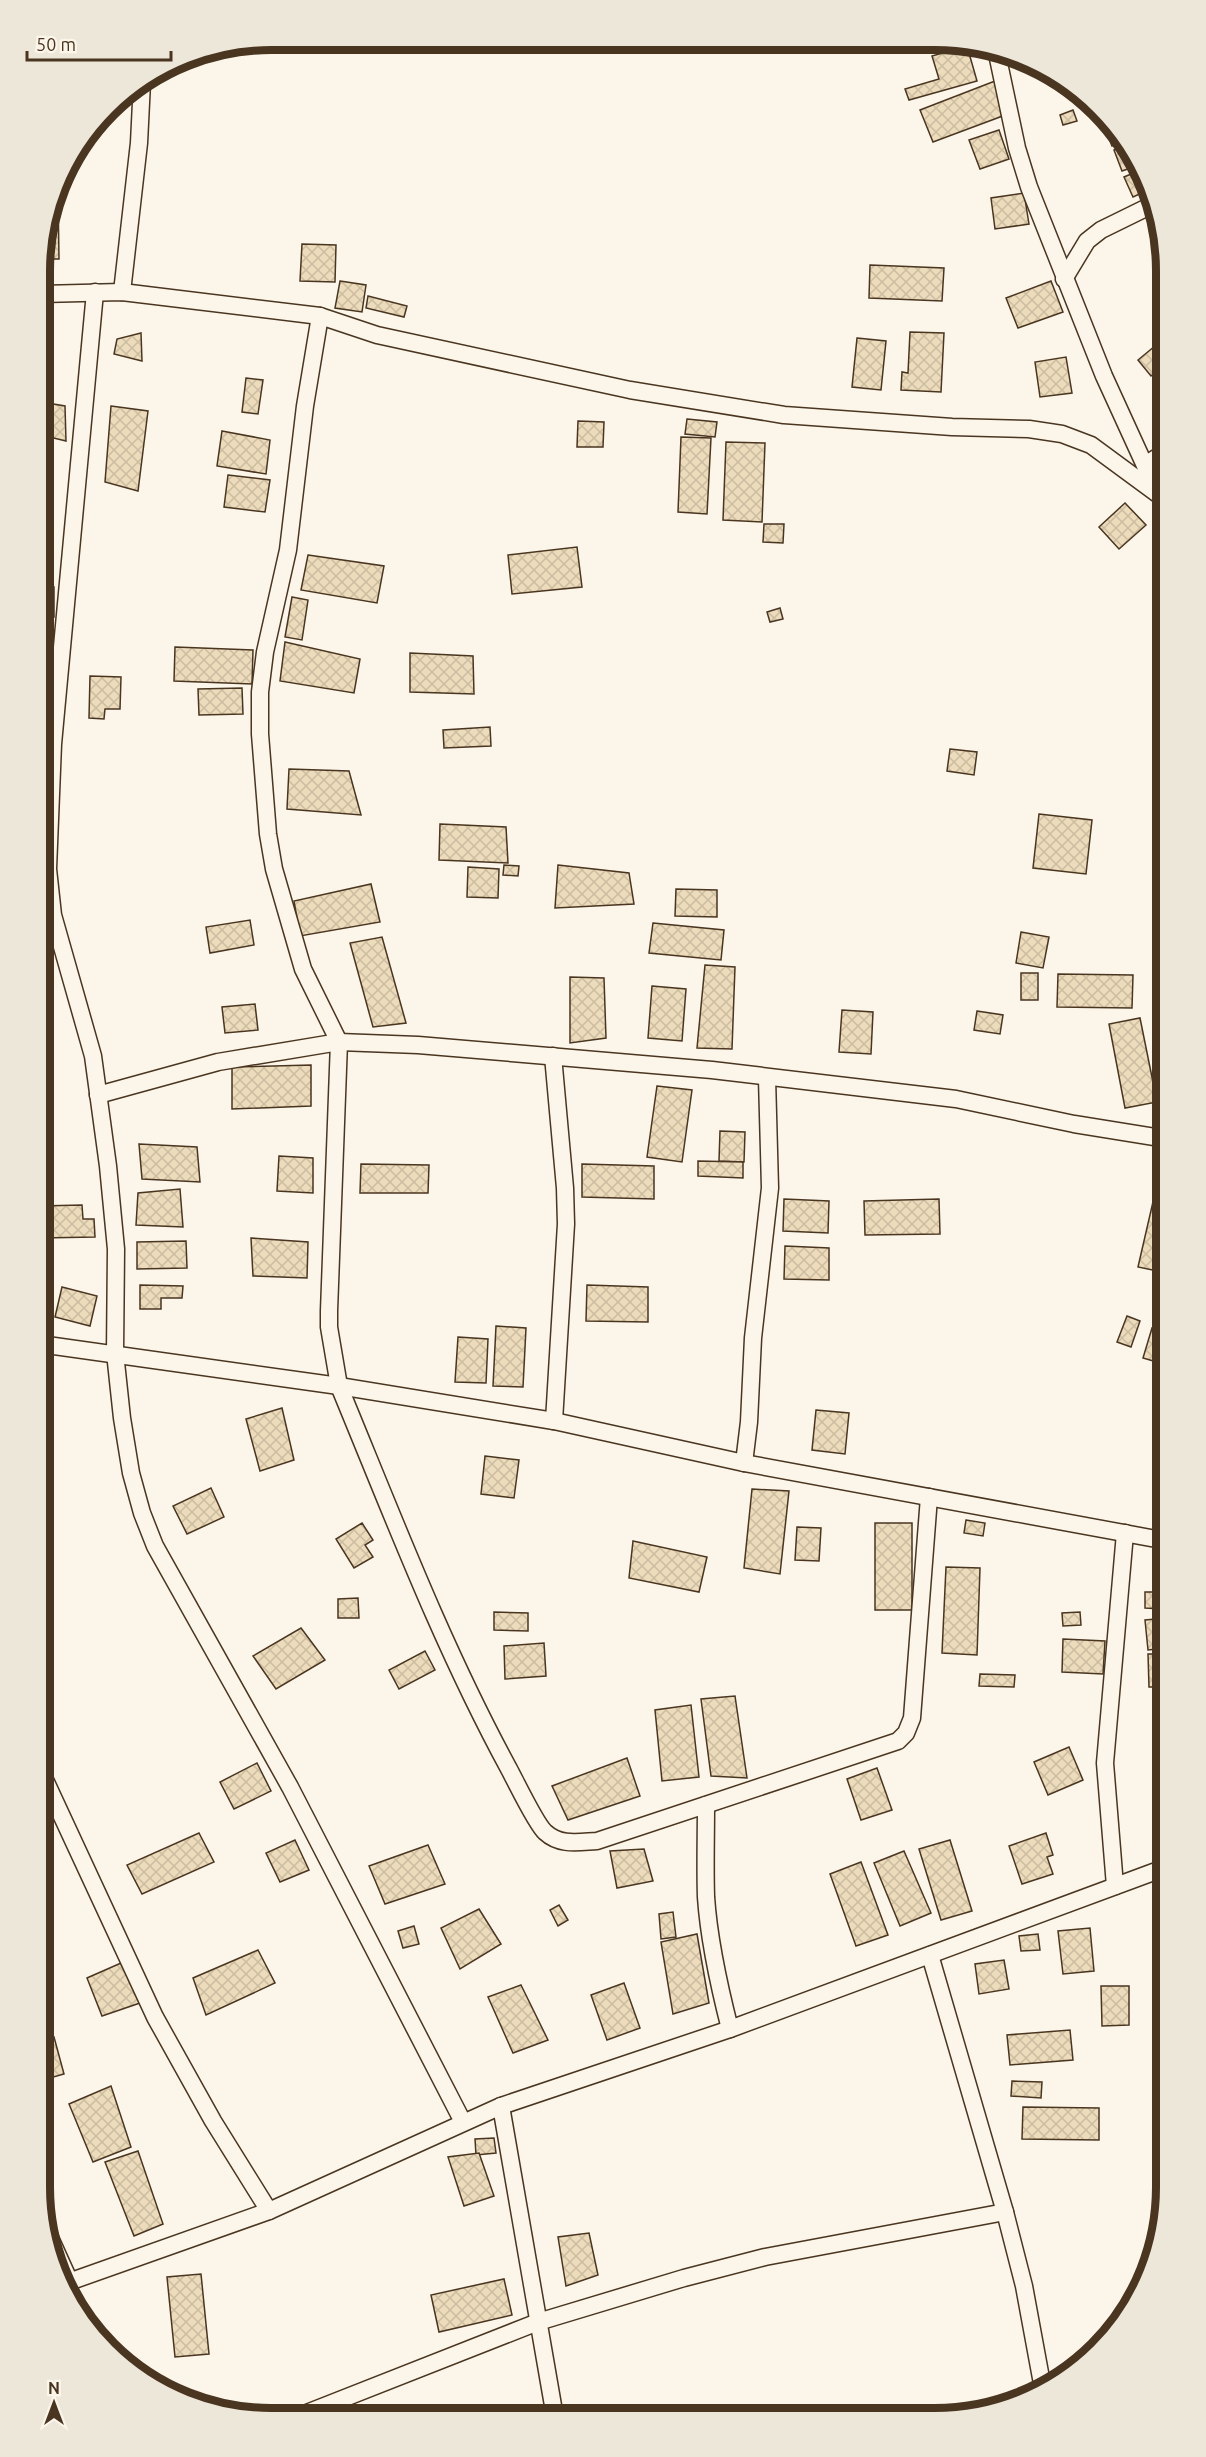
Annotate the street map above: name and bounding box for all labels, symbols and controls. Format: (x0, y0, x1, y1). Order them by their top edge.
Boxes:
scale bar (27, 24, 171, 62)
text: 50 m (36, 34, 76, 54)
north arrow (24, 2373, 84, 2433)
text: N (48, 2379, 60, 2397)

